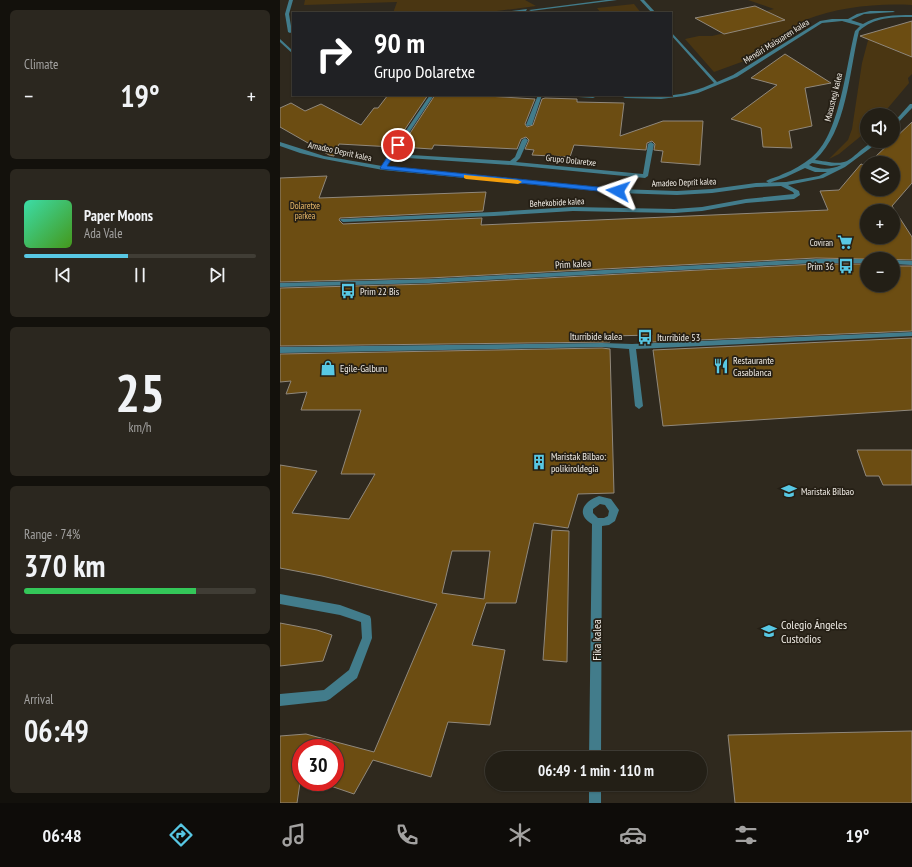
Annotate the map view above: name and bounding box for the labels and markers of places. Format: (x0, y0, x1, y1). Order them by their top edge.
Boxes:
pin (381, 128, 415, 162)
supermarket icon: Coviran (836, 233, 854, 251)
place label: Coviran (810, 237, 833, 248)
bus stop icon: Prim 36 (837, 257, 855, 275)
place label: Prim 36 (807, 260, 834, 273)
bus stop icon: Prim 22 Bis (339, 282, 357, 300)
place label: Prim 22 Bis (360, 285, 400, 298)
bus stop icon: Iturribide 53 (636, 328, 654, 346)
place label: Iturribide 53 (657, 331, 700, 344)
place label: Restaurante Casablanca (733, 354, 774, 379)
restaurant icon: Restaurante Casablanca (712, 357, 730, 375)
shop icon: Egile-Galburu (319, 359, 337, 377)
place label: Egile-Galburu (340, 362, 387, 375)
place label: Maristak Bilbao: polikiroldegia (551, 450, 606, 475)
building icon: Maristak Bilbao: polikiroldegia (530, 453, 548, 471)
school or university icon: Maristak Bilbao (780, 482, 798, 500)
place label: Maristak Bilbao (801, 485, 854, 498)
place label: Colegio Ángeles Custodios (781, 617, 847, 646)
school or university icon: Colegio Ángeles Custodios (760, 622, 778, 640)

